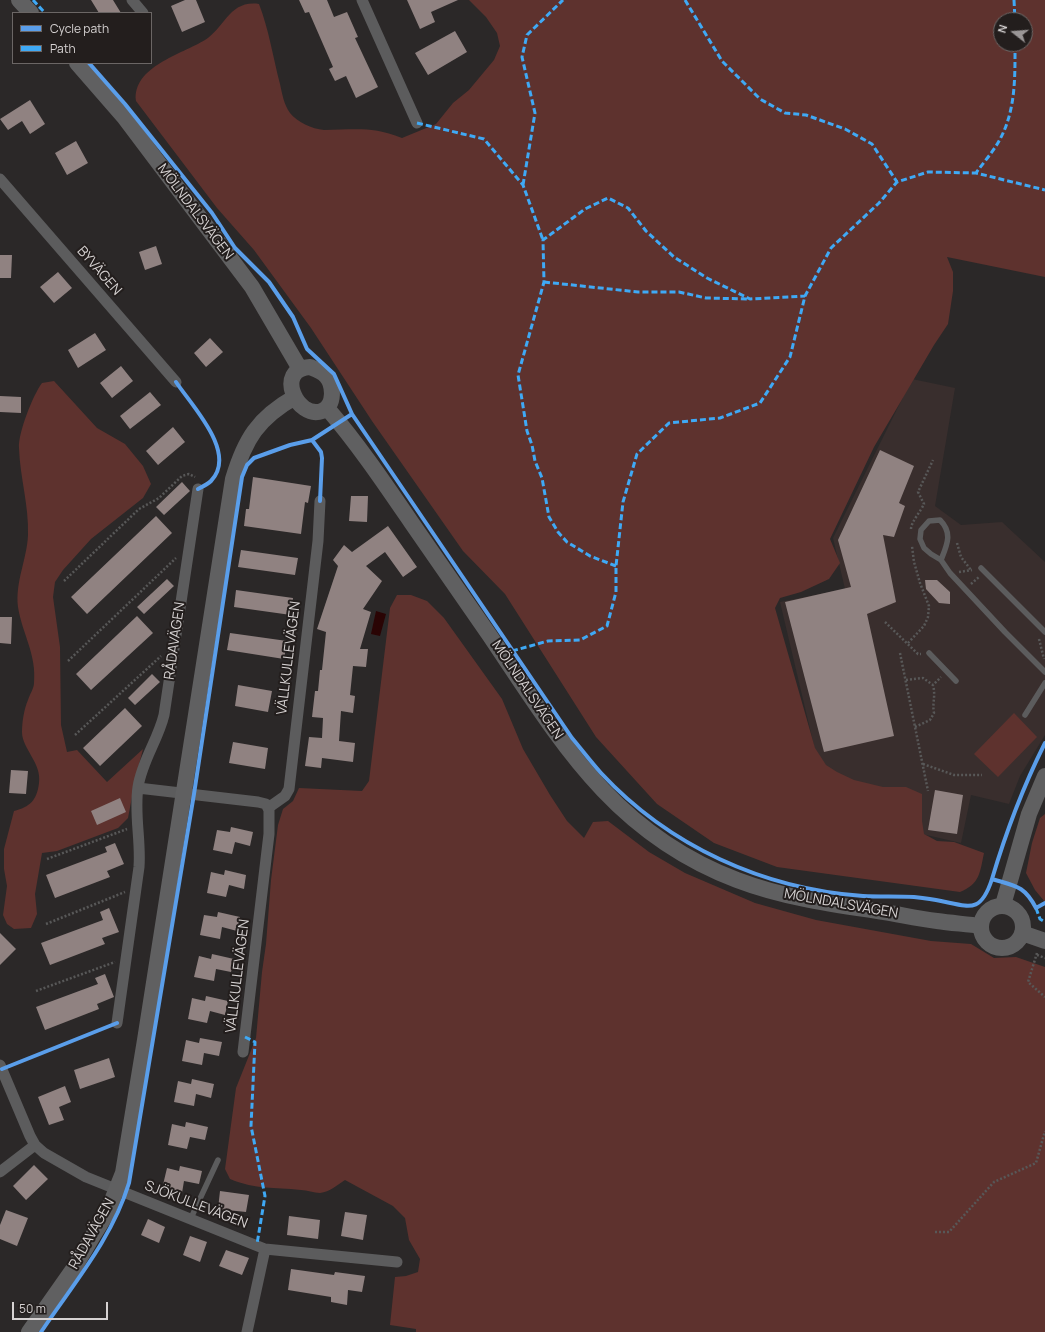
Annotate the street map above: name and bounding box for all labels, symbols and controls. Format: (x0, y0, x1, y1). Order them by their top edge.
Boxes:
legend (12, 12, 152, 64)
north arrow (993, 12, 1033, 52)
text: Cycle path (50, 20, 109, 37)
text: N (994, 23, 1010, 35)
text: Path (50, 40, 76, 57)
street label: MÖLNDALSVÄGEN (154, 161, 236, 263)
street label: BYVÄGEN (73, 243, 125, 299)
street label: VÄLLKULLEVÄGEN (274, 600, 304, 716)
street label: RÅDAVÄGEN (161, 601, 189, 681)
street label: MÖLNDALSVÄGEN (488, 637, 566, 743)
street label: MÖLNDALSVÄGEN (783, 886, 899, 922)
street label: VÄLLKULLEVÄGEN (223, 918, 253, 1034)
street label: SJÖKULLEVÄGEN (142, 1178, 250, 1232)
street label: RÅDAVÄGEN (66, 1196, 118, 1272)
scale bar (14, 1294, 110, 1320)
text: 50 m (19, 1300, 46, 1317)

